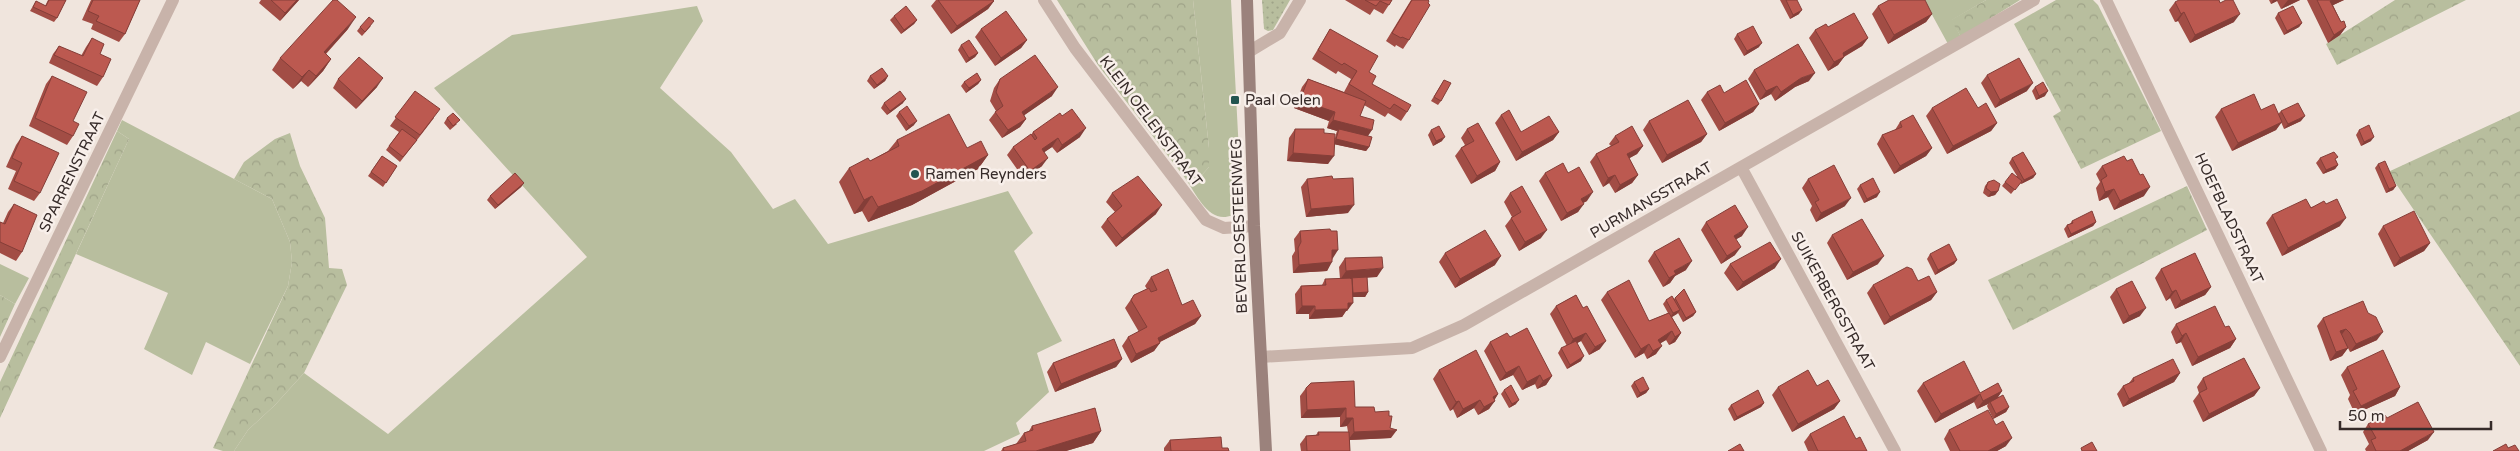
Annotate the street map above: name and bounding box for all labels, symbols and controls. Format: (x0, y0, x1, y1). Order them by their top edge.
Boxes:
street label: KLEIN OELENSTRAAT (1096, 52, 1206, 190)
place label: Paal Oelen (1245, 91, 1321, 109)
marker: Paal Oelen (1229, 94, 1241, 106)
street label: SPARRENSTRAAT (35, 109, 109, 235)
street label: BEVERLOSESTEENWEG (1227, 138, 1251, 314)
street label: HOEFBLADSTRAAT (2191, 150, 2267, 286)
street label: PURMANSSTRAAT (1587, 158, 1715, 242)
place label: Ramen Reynders (925, 165, 1047, 183)
marker: Ramen Reynders (909, 168, 921, 180)
street label: SUIKERBERGSTRAAT (1787, 228, 1879, 374)
scale bar (2340, 398, 2491, 430)
text: 50 m (2348, 407, 2385, 425)

